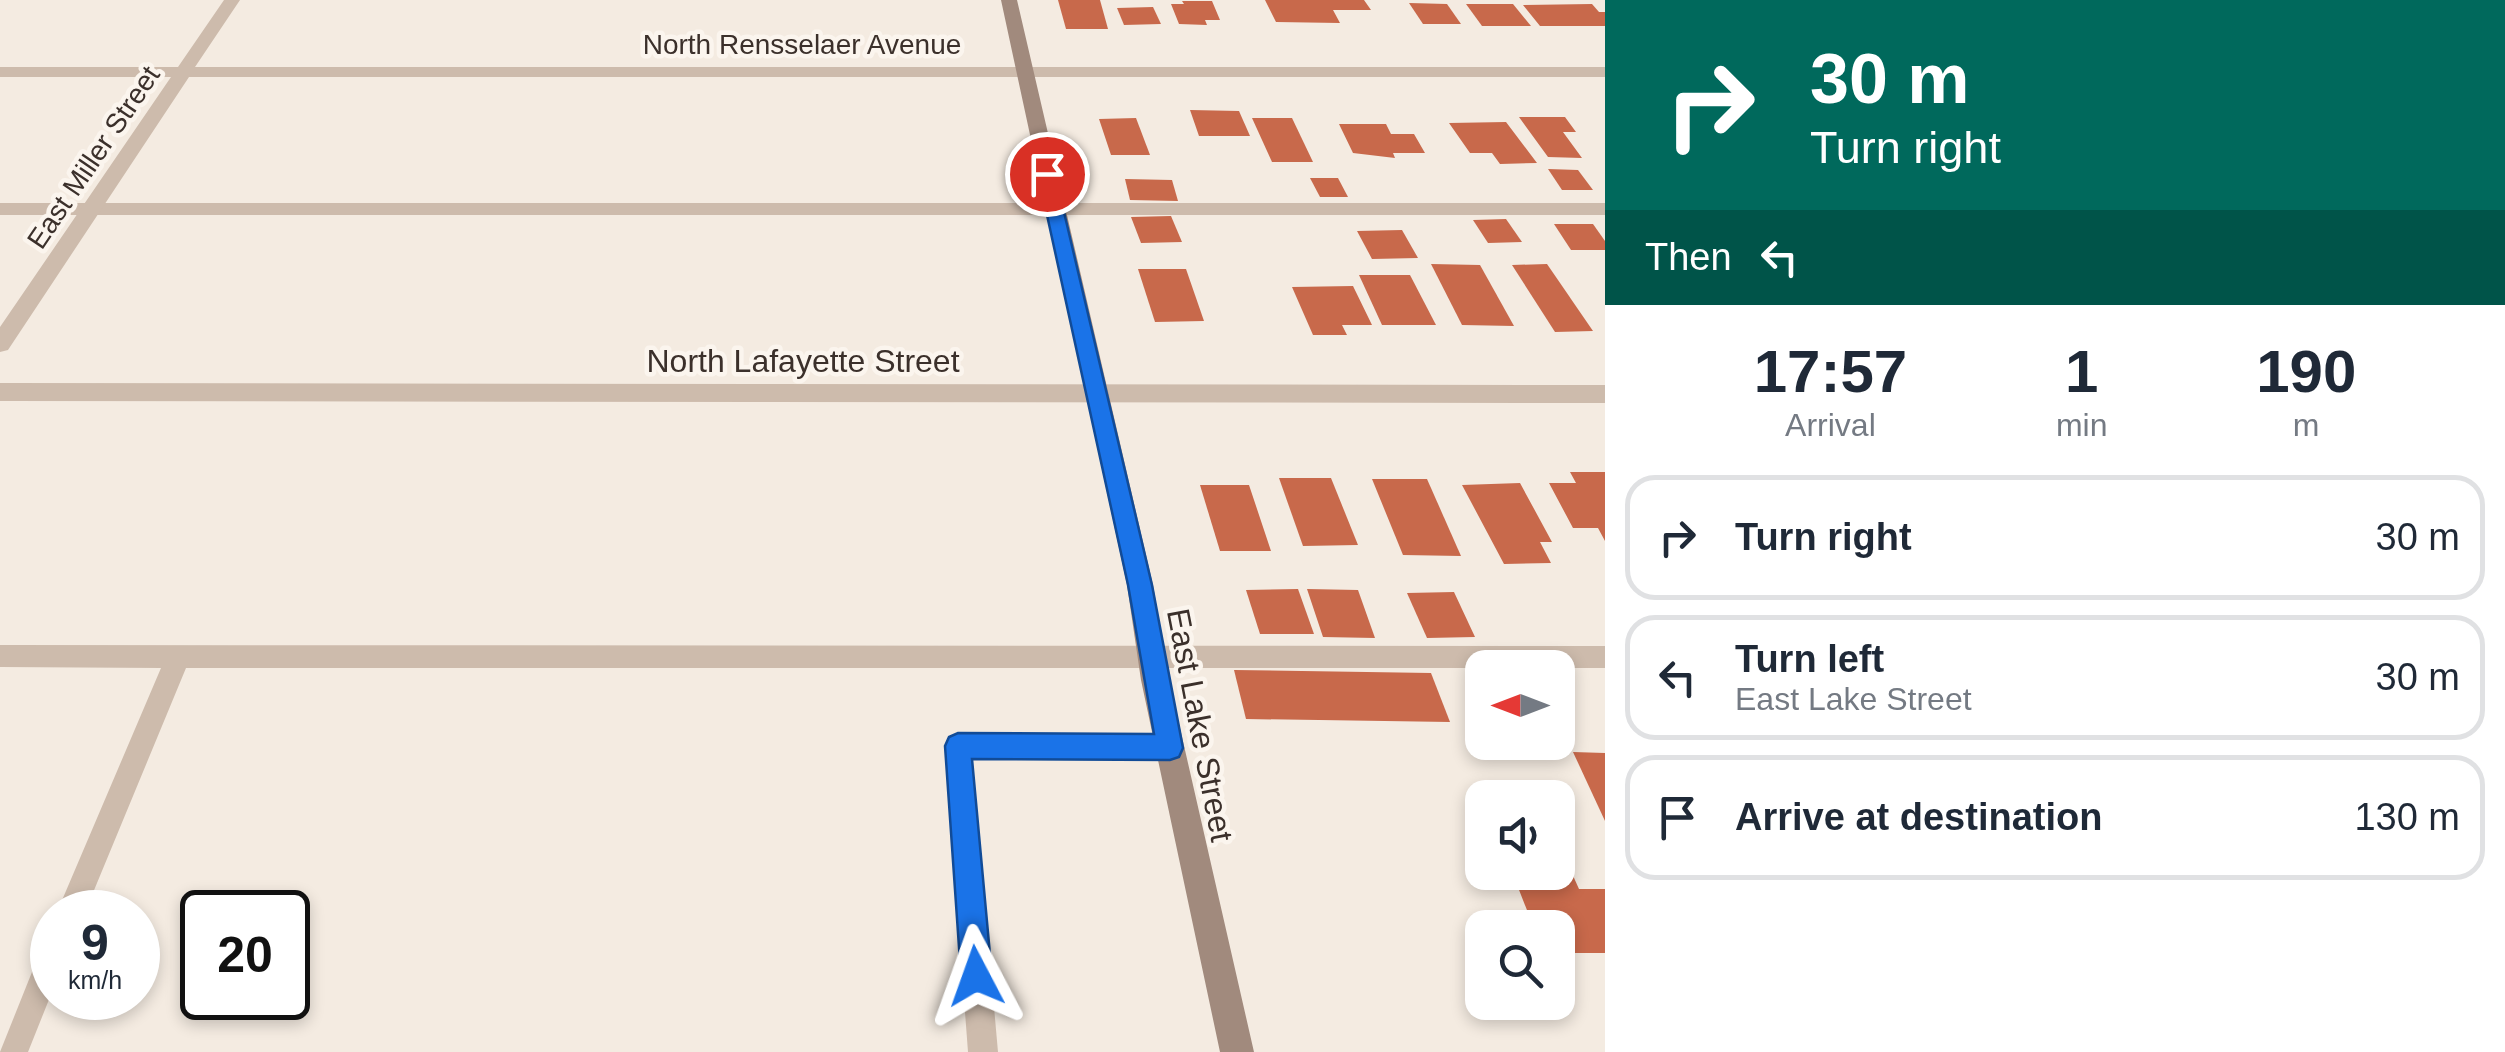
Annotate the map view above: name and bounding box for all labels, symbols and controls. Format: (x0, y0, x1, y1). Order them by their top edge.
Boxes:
street label: North Rensselaer Avenue (643, 29, 961, 60)
icon: right (1645, 40, 1775, 170)
text: 30 m (1810, 40, 1970, 118)
street label: East Miller Street (21, 60, 166, 254)
text: Turn right (1810, 122, 2001, 173)
pin (1005, 132, 1090, 217)
icon: arrive (1020, 147, 1075, 202)
icon: left (1752, 230, 1807, 285)
text: Then (1645, 236, 1732, 278)
text: 17:57 (1754, 338, 1907, 405)
text: 1 (2065, 338, 2098, 405)
text: 190 (2256, 338, 2356, 405)
street label: North Lafayette Street (646, 343, 960, 379)
text: Arrival (1785, 407, 1876, 443)
text: min (2056, 407, 2107, 443)
text: m (2293, 407, 2320, 443)
icon: right (1650, 510, 1705, 565)
text: Turn right (1735, 516, 1912, 558)
text: 30 m (2376, 516, 2460, 558)
street label: East Lake Street (1160, 605, 1240, 845)
text: Turn left (1735, 638, 1884, 680)
north arrow (1465, 650, 1575, 760)
map controls (1465, 650, 1575, 1020)
icon: left (1650, 650, 1705, 705)
text: 30 m (2376, 656, 2460, 698)
text: East Lake Street (1735, 681, 1972, 717)
button: sound (1465, 780, 1575, 890)
icon: arrive (1650, 790, 1705, 845)
text: Arrive at destination (1735, 796, 2102, 838)
text: 130 m (2354, 796, 2460, 838)
speed limit sign: 20 (180, 890, 310, 1020)
button: search (1465, 910, 1575, 1020)
text: 9 (81, 915, 109, 971)
position arrow (924, 924, 1028, 1028)
text: km/h (68, 966, 122, 994)

